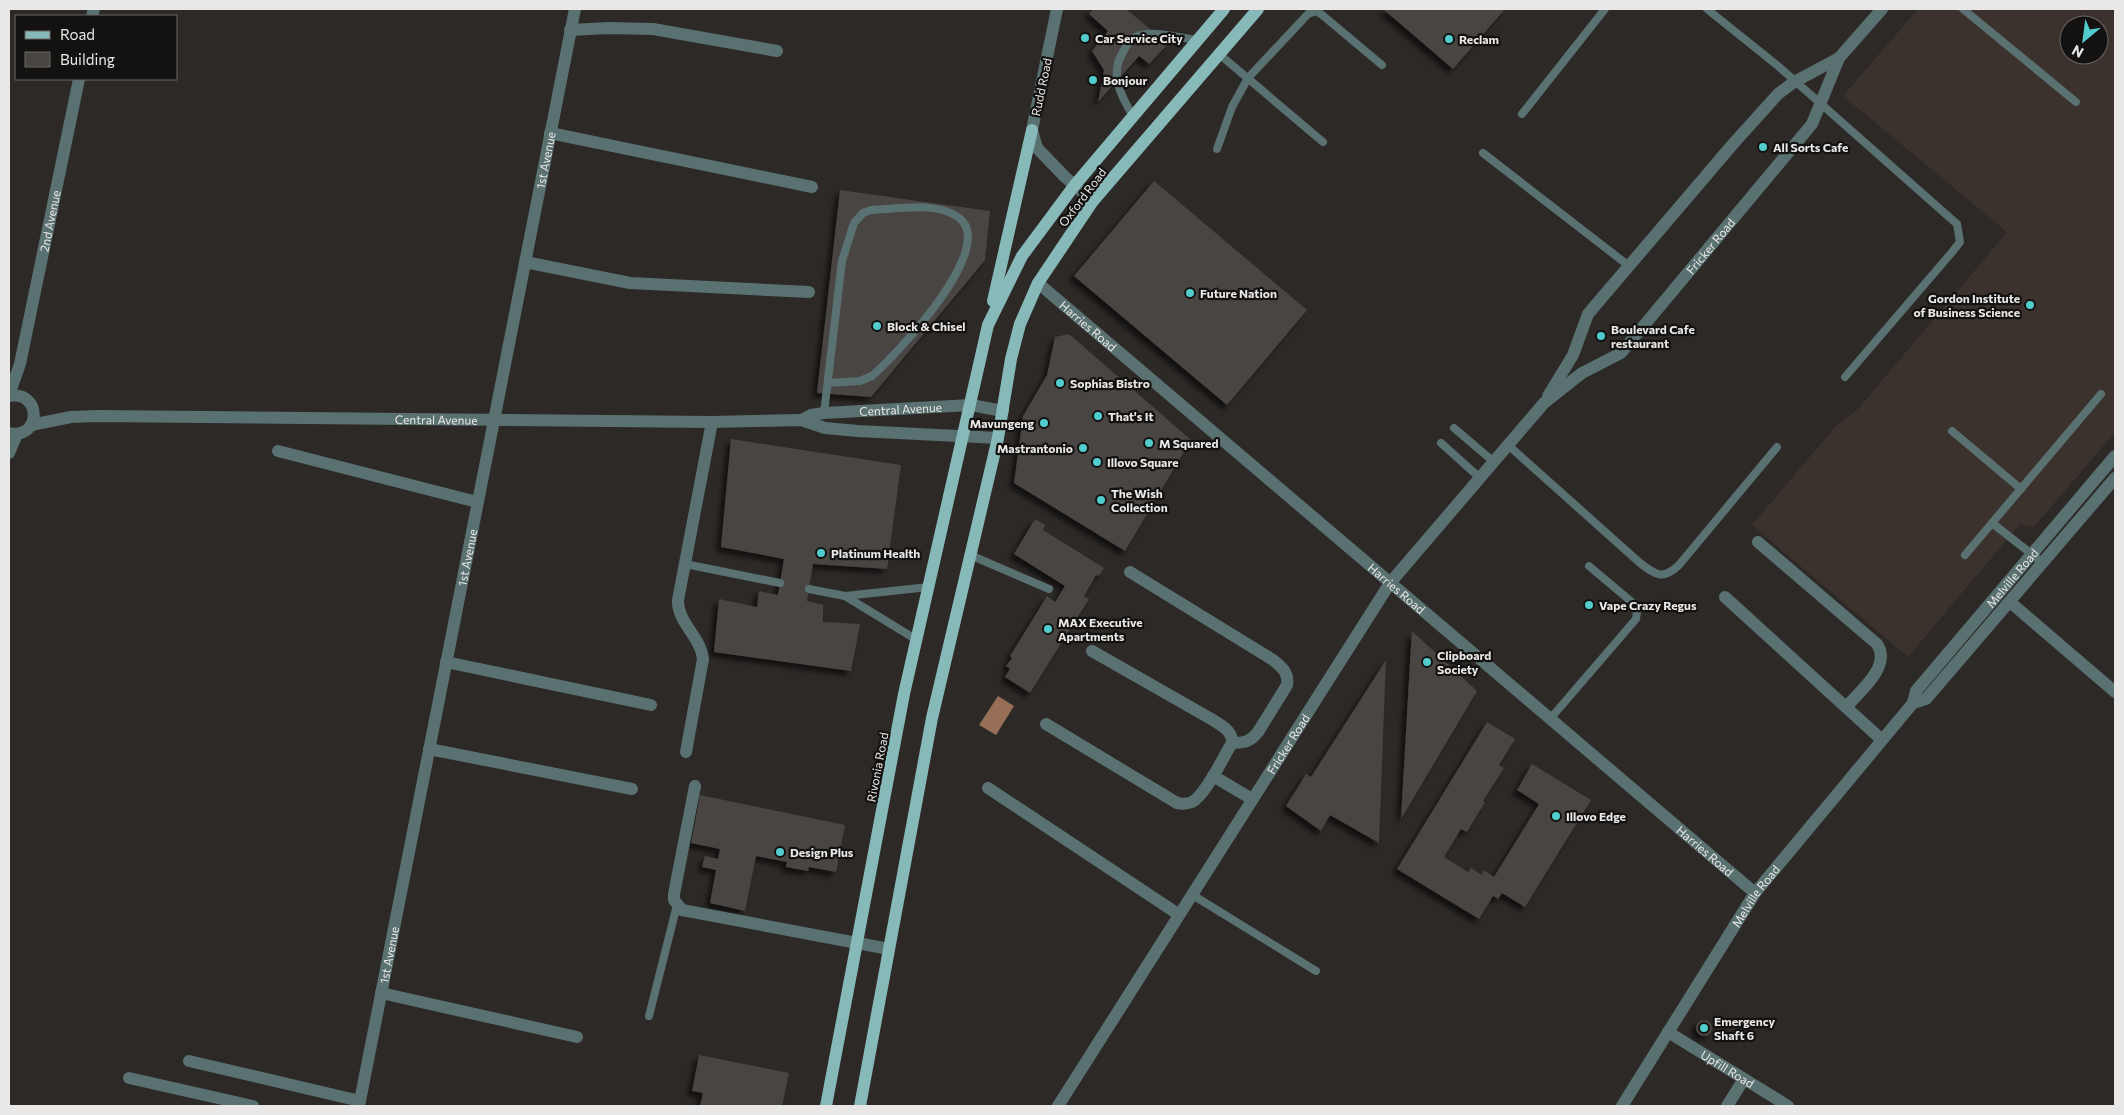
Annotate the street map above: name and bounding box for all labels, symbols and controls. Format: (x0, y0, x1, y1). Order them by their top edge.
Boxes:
legend (15, 15, 178, 80)
north arrow (2059, 15, 2109, 65)
text: Road (60, 25, 95, 43)
place label: Car Service City (1095, 31, 1183, 45)
marker: Car Service City (1079, 32, 1091, 44)
place label: Reclam (1459, 32, 1499, 46)
marker: Reclam (1443, 33, 1455, 45)
text: N (2069, 42, 2086, 62)
text: Building (60, 50, 115, 68)
street label: Rudd Road (1028, 57, 1054, 117)
place label: Bonjour (1103, 73, 1147, 87)
marker: Bonjour (1087, 74, 1099, 86)
street label: 1st Avenue (533, 130, 558, 190)
place label: All Sorts Cafe (1773, 140, 1848, 154)
marker: All Sorts Cafe (1757, 141, 1769, 153)
street label: Oxford Road (1055, 165, 1109, 229)
street label: 2nd Avenue (36, 189, 63, 253)
street label: Fricker Road (1683, 215, 1738, 277)
place label: Future Nation (1200, 286, 1277, 300)
marker: Future Nation (1184, 287, 1196, 299)
place label: Gordon Institute of Business Science (1913, 291, 2020, 319)
street label: Harries Road (1057, 298, 1120, 354)
marker: Gordon Institute of Business Science (2024, 299, 2036, 311)
place label: Block & Chisel (887, 319, 966, 333)
marker: Block & Chisel (871, 320, 883, 332)
place label: Boulevard Cafe restaurant (1611, 322, 1695, 350)
marker: Boulevard Cafe restaurant (1595, 330, 1607, 342)
place label: Sophias Bistro (1070, 376, 1150, 390)
marker: Sophias Bistro (1054, 377, 1066, 389)
street label: Central Avenue (859, 400, 942, 418)
place label: That's It (1108, 409, 1154, 423)
marker: That's It (1092, 410, 1104, 422)
street label: Central Avenue (395, 412, 478, 427)
place label: Mavungeng (970, 416, 1034, 430)
marker: Mavungeng (1038, 417, 1050, 429)
place label: M Squared (1159, 436, 1218, 450)
marker: M Squared (1143, 437, 1155, 449)
place label: Mastrantonio (997, 441, 1073, 455)
marker: Mastrantonio (1077, 442, 1089, 454)
place label: Illovo Square (1107, 455, 1179, 469)
marker: Illovo Square (1091, 456, 1103, 468)
place label: The Wish Collection (1111, 486, 1168, 514)
marker: The Wish Collection (1095, 494, 1107, 506)
street label: 1st Avenue (455, 528, 479, 587)
street label: Melville Road (1983, 545, 2041, 610)
place label: Platinum Health (831, 546, 920, 560)
marker: Platinum Health (815, 547, 827, 559)
street label: Harries Road (1365, 560, 1428, 616)
place label: Vape Crazy Regus (1599, 598, 1697, 612)
marker: Vape Crazy Regus (1583, 599, 1595, 611)
place label: MAX Executive Apartments (1058, 615, 1143, 643)
marker: MAX Executive Apartments (1042, 623, 1054, 635)
place label: Clipboard Society (1437, 648, 1491, 676)
marker: Clipboard Society (1421, 656, 1433, 668)
street label: Fricker Road (1264, 711, 1312, 776)
street label: Rivonia Road (863, 731, 891, 803)
place label: Illovo Edge (1566, 809, 1626, 823)
marker: Illovo Edge (1550, 810, 1562, 822)
street label: Harries Road (1674, 823, 1737, 879)
place label: Design Plus (790, 845, 854, 859)
marker: Design Plus (774, 846, 786, 858)
street label: Melville Road (1729, 862, 1782, 929)
street label: 1st Avenue (376, 925, 401, 985)
place label: Emergency Shaft 6 (1714, 1014, 1775, 1042)
marker: Emergency Shaft 6 (1698, 1022, 1710, 1034)
street label: Upfill Road (1698, 1047, 1757, 1091)

